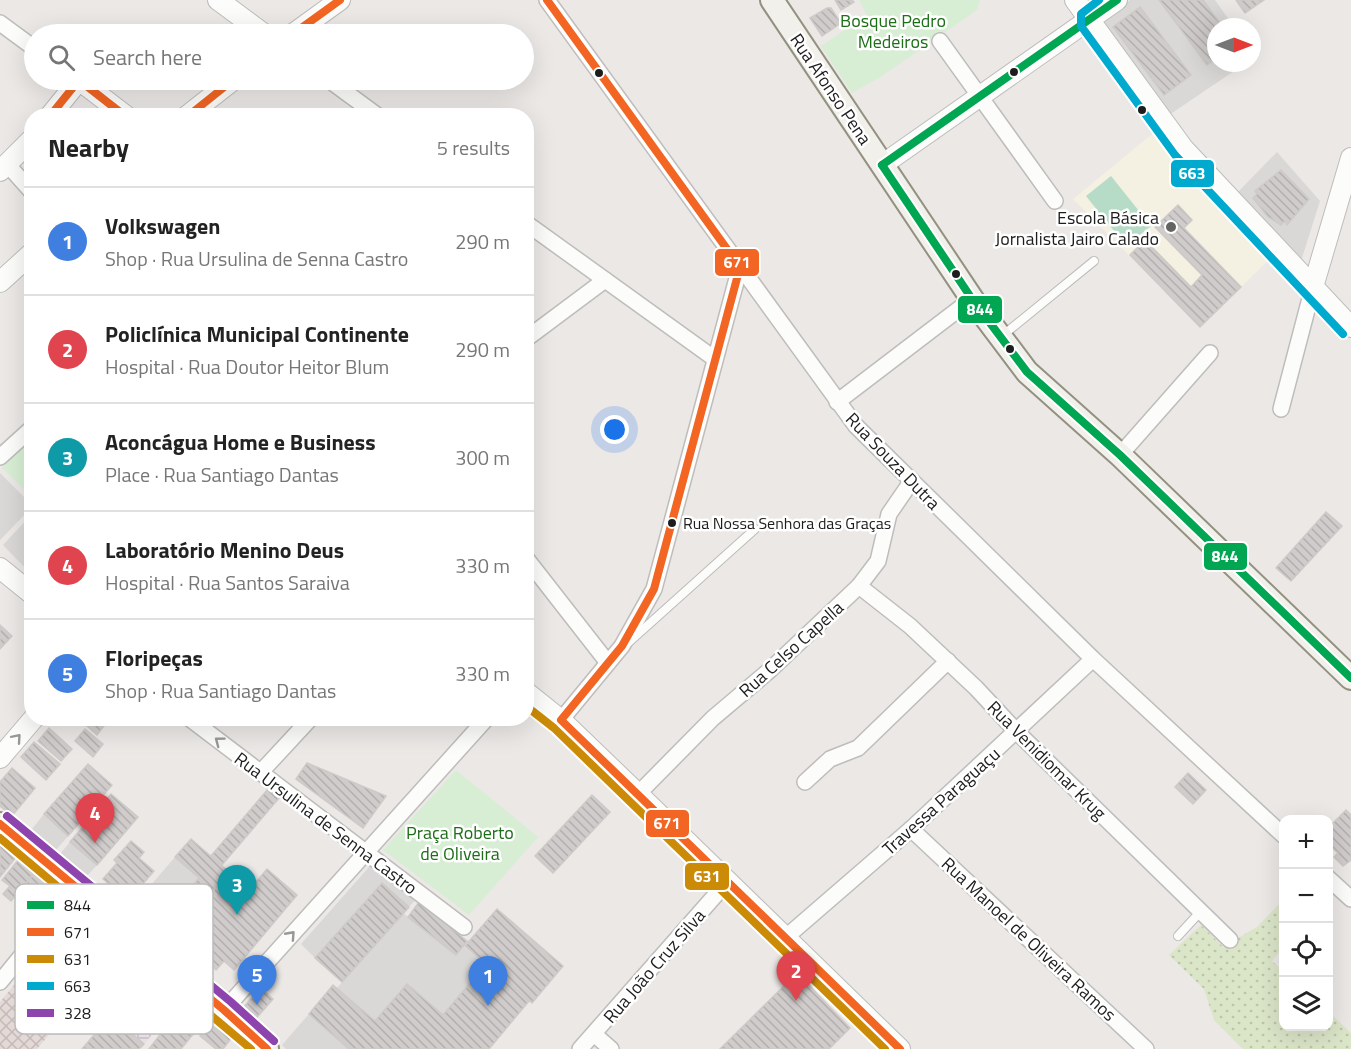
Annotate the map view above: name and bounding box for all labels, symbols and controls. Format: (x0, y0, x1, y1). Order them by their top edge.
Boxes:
park label: Bosque Pedro Medeiros (840, 7, 946, 55)
north arrow (1207, 18, 1261, 72)
search box (24, 24, 534, 90)
street label: Rua Afonso Pena (784, 28, 878, 150)
text: Search here (93, 40, 202, 74)
icon: search (45, 41, 78, 74)
unlabelled marker (1008, 66, 1020, 78)
unlabelled marker (593, 67, 605, 79)
unlabelled marker (1136, 104, 1148, 116)
text: Nearby (48, 128, 129, 167)
text: 5 results (437, 132, 510, 163)
line badge: 663 (1170, 159, 1215, 188)
text: 663 (1179, 161, 1205, 185)
place label: Escola Básica Jornalista Jairo Calado (995, 204, 1159, 252)
text: Volkswagen (105, 209, 220, 243)
marker: Escola Básica Jornalista Jairo Calado (1164, 220, 1178, 234)
text: 1 (62, 226, 73, 257)
text: 290 m (455, 226, 510, 257)
text: Shop · Rua Ursulina de Senna Castro (105, 243, 408, 274)
line badge: 671 (714, 248, 760, 277)
text: 671 (724, 250, 750, 274)
unlabelled marker (950, 268, 962, 280)
line badge: 844 (957, 295, 1003, 324)
text: 844 (967, 297, 993, 321)
text: Policlínica Municipal Continente (105, 317, 409, 351)
text: 2 (62, 334, 73, 365)
text: 290 m (455, 334, 510, 365)
unlabelled marker (1004, 343, 1016, 355)
text: Hospital · Rua Doutor Heitor Blum (105, 351, 389, 382)
street label: Rua Souza Dutra (839, 406, 947, 516)
your location (600, 415, 629, 444)
text: Aconcágua Home e Business (105, 425, 376, 459)
text: 3 (62, 442, 73, 473)
text: 300 m (455, 442, 510, 473)
text: Place · Rua Santiago Dantas (105, 459, 339, 490)
place label: Rua Nossa Senhora das Graças (683, 511, 891, 535)
marker: Rua Nossa Senhora das Graças (666, 517, 678, 529)
text: Laboratório Menino Deus (105, 533, 344, 567)
line badge: 844 (1203, 542, 1248, 571)
text: 844 (1212, 544, 1238, 568)
text: 4 (62, 550, 73, 581)
text: 330 m (455, 550, 510, 581)
text: Hospital · Rua Santos Saraiva (105, 567, 350, 598)
street label: Rua Celso Capella (733, 594, 849, 704)
text: Floripeças (105, 641, 203, 675)
text: 5 (62, 658, 73, 689)
text: 330 m (455, 658, 510, 689)
text: Shop · Rua Santiago Dantas (105, 675, 336, 706)
street label: Rua Venidiomar Krug (981, 694, 1113, 826)
one-way arrow (10, 734, 21, 745)
one-way arrow (214, 737, 225, 748)
street label: Travessa Paraguaçu (876, 741, 1006, 861)
street label: Rua Ursulina de Senna Castro (229, 745, 423, 901)
pin: 4 (76, 794, 115, 843)
line badge: 671 (645, 809, 690, 838)
text: 671 (654, 811, 680, 835)
map controls (1279, 815, 1333, 1031)
button: + (1279, 815, 1333, 869)
park label: Praça Roberto de Oliveira (406, 819, 514, 867)
street label: Rua Manoel de Oliveira Ramos (936, 851, 1122, 1027)
line badge: 631 (684, 862, 730, 891)
text: 631 (694, 864, 720, 888)
pin: 3 (218, 866, 256, 915)
button: − (1279, 869, 1333, 923)
legend (15, 884, 213, 1034)
text: 844 (64, 893, 91, 917)
street label: Rua João Cruz Silva (597, 903, 711, 1029)
text: 671 (64, 920, 91, 944)
button: locate (1279, 923, 1333, 977)
one-way arrow (284, 931, 295, 942)
text: 631 (64, 947, 91, 971)
pin: 2 (776, 952, 816, 1001)
pin: 5 (238, 956, 276, 1005)
pin: 1 (468, 956, 508, 1006)
text: 663 (64, 974, 91, 998)
button: layers (1279, 977, 1333, 1031)
text: 328 (64, 1001, 91, 1025)

